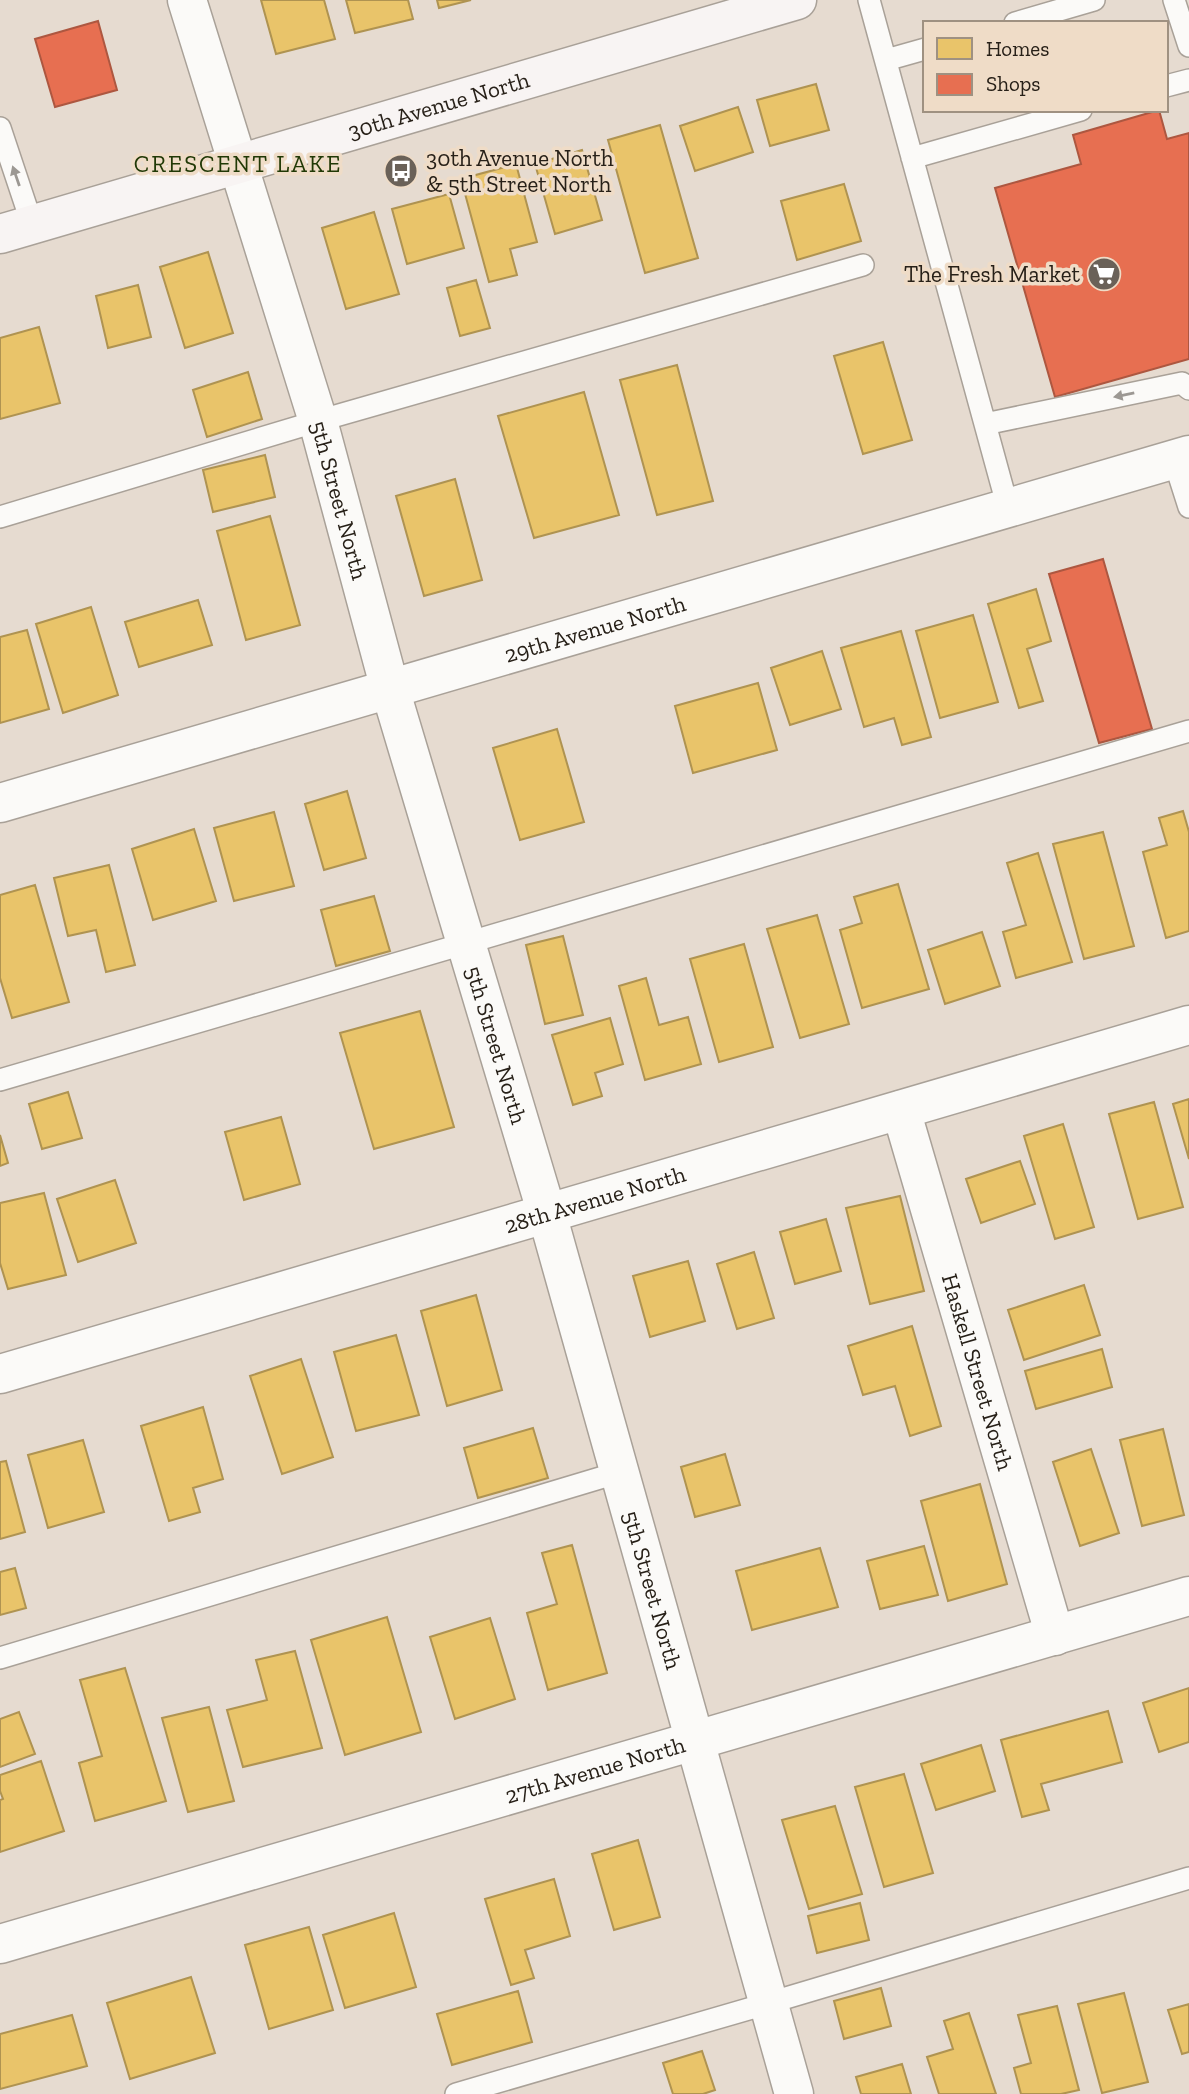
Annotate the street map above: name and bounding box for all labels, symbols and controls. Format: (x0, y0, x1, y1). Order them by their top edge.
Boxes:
legend (923, 21, 1168, 112)
text: Homes (986, 36, 1049, 61)
street label: 30th Avenue North (344, 65, 533, 145)
text: Shops (986, 71, 1040, 96)
place label: 30th Avenue North & 5th Street North (426, 144, 614, 198)
district label: CRESCENT LAKE (134, 149, 342, 178)
bus stop icon: 30th Avenue North & 5th Street North (382, 152, 420, 190)
one-way arrow (10, 166, 21, 187)
supermarket icon: The Fresh Market (1085, 255, 1123, 293)
place label: The Fresh Market (904, 260, 1080, 288)
one-way arrow (1113, 390, 1135, 401)
street label: 5th Street North (305, 418, 374, 583)
street label: 29th Avenue North (501, 589, 689, 669)
street label: 5th Street North (460, 963, 533, 1127)
street label: 28th Avenue North (501, 1160, 689, 1239)
street label: Haskell Street North (936, 1270, 1020, 1474)
street label: 5th Street North (617, 1508, 688, 1673)
street label: 27th Avenue North (502, 1730, 688, 1809)

